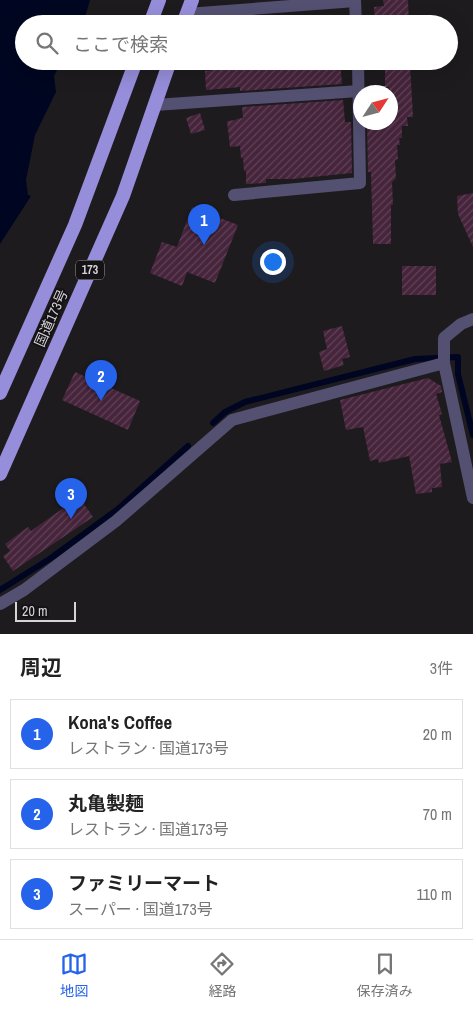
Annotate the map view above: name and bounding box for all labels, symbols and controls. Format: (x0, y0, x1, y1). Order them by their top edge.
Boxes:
search box (15, 15, 458, 70)
icon: search (33, 29, 61, 57)
text: ここで検索 (73, 31, 168, 57)
north arrow (353, 85, 398, 130)
pin: 1 (188, 204, 220, 245)
your location (260, 249, 286, 275)
road number: 173 (76, 260, 104, 280)
street label: 国道173号 (30, 286, 72, 350)
pin: 2 (85, 360, 117, 401)
pin: 3 (55, 478, 87, 519)
scale bar (15, 599, 76, 622)
text: 20 m (22, 602, 48, 620)
text: 周辺 (20, 653, 62, 682)
text: 3件 (430, 657, 453, 679)
text: Kona's Coffee (68, 709, 172, 735)
text: 1 (33, 723, 41, 745)
text: 20 m (423, 723, 452, 745)
text: レストラン · 国道173号 (68, 737, 229, 759)
text: 丸亀製麺 (68, 790, 144, 816)
text: 2 (33, 803, 41, 825)
text: 70 m (423, 803, 452, 825)
text: レストラン · 国道173号 (68, 818, 229, 840)
text: ファミリーマート (68, 870, 220, 896)
text: 3 (33, 883, 41, 905)
text: 110 m (416, 883, 452, 905)
text: スーパー · 国道173号 (68, 898, 213, 920)
tab: 地図 (60, 950, 88, 1000)
tab: 経路 (208, 950, 236, 1000)
tab: 保存済み (357, 950, 413, 1000)

